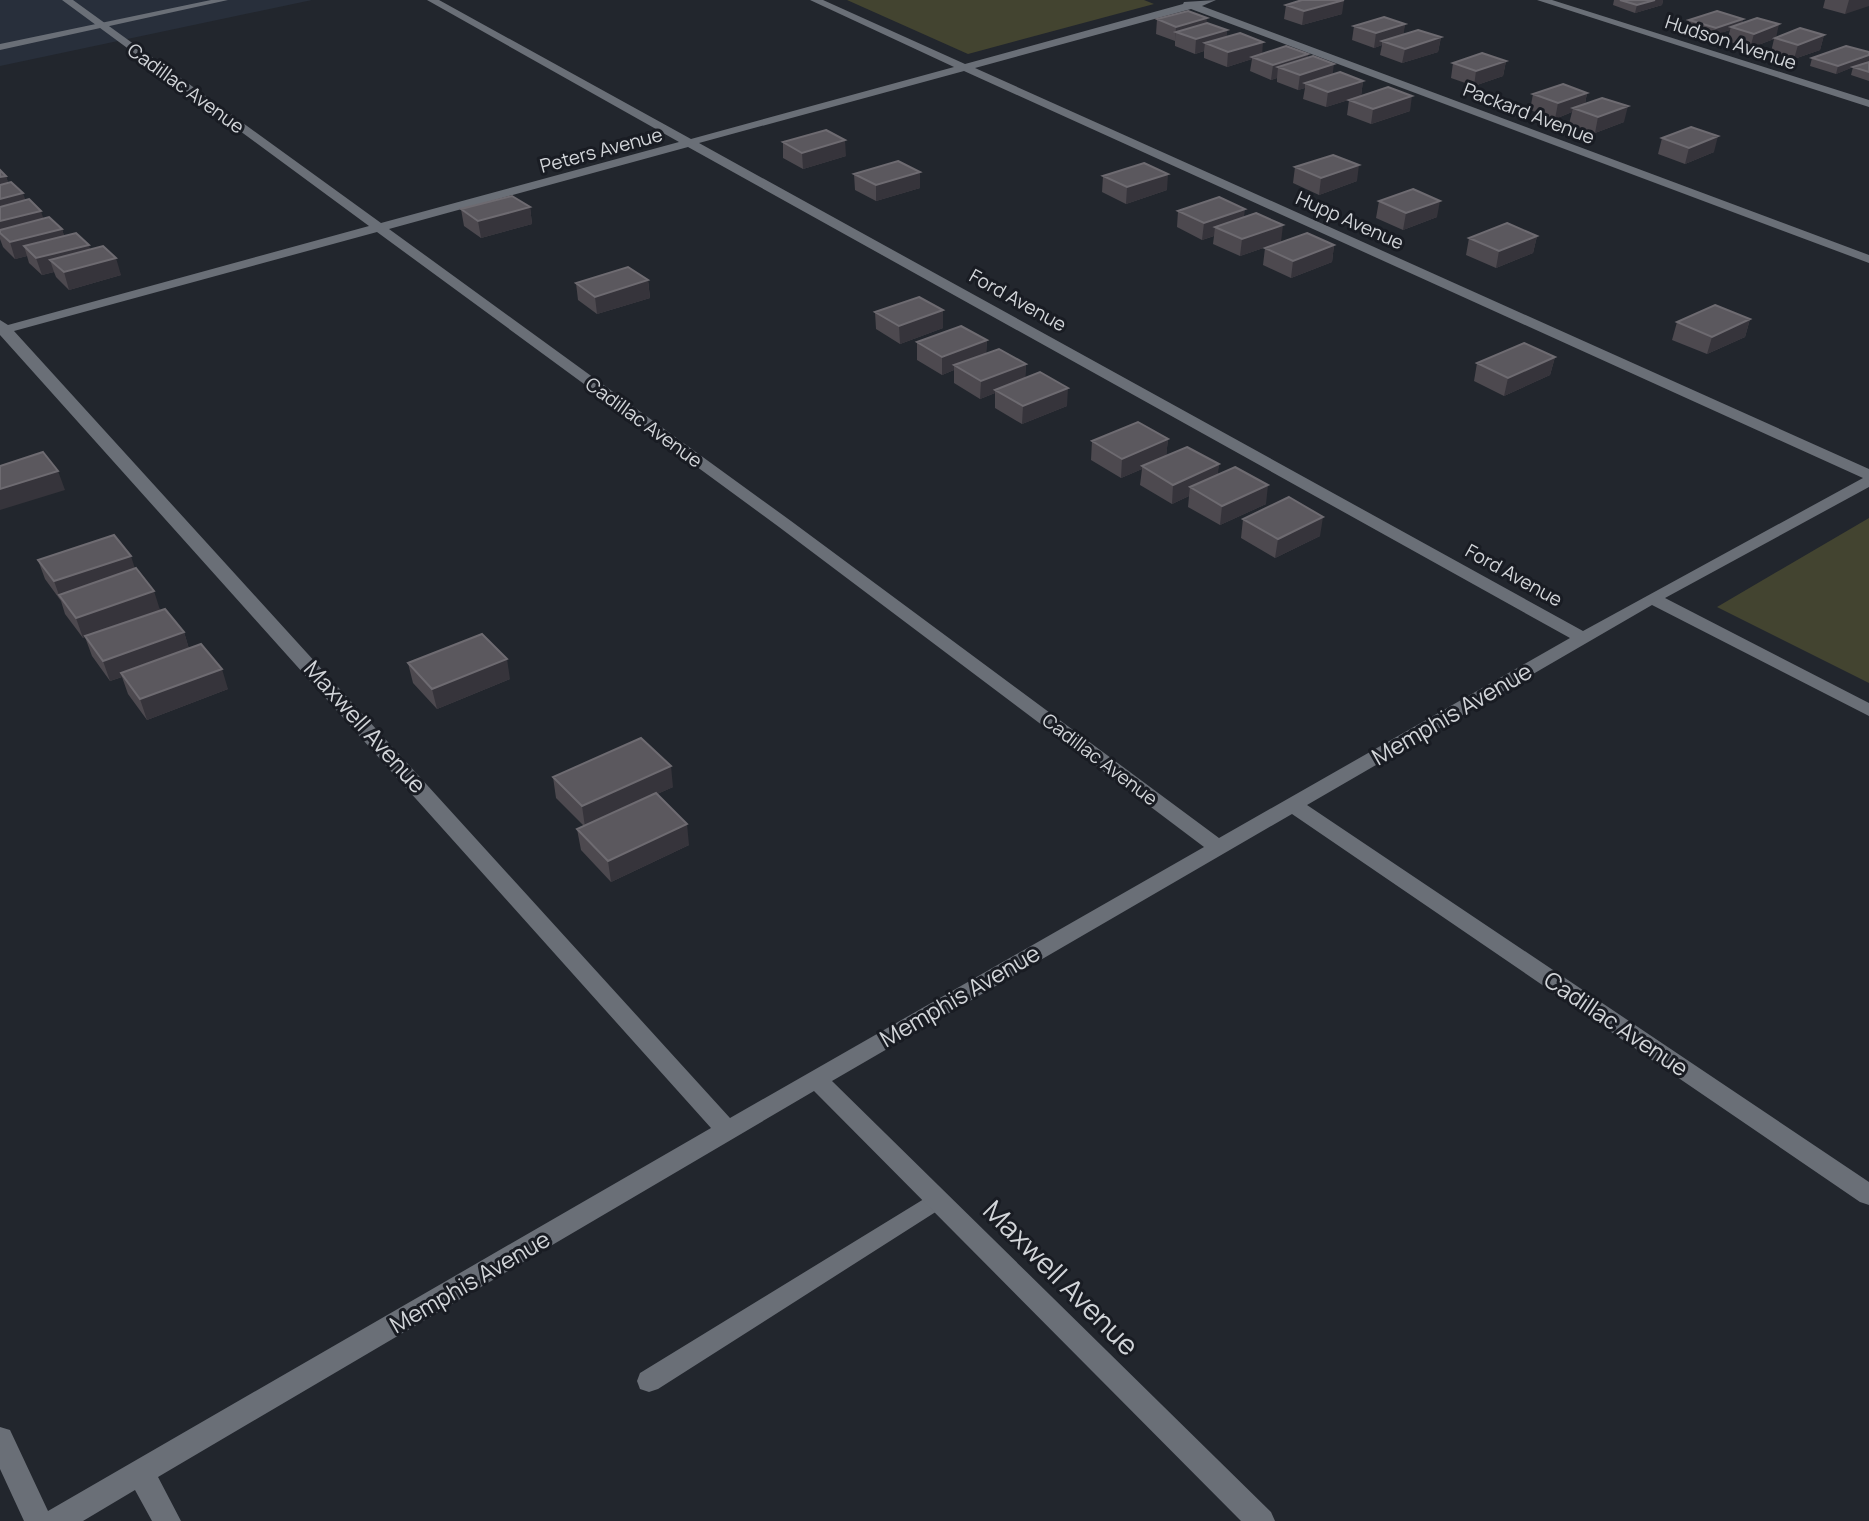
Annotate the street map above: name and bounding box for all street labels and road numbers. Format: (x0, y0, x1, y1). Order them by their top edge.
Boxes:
street label: Hudson Avenue (1662, 8, 1800, 76)
street label: Cadillac Avenue (122, 37, 250, 139)
street label: Packard Avenue (1460, 76, 1598, 150)
street label: Peters Avenue (537, 121, 665, 179)
street label: Hupp Avenue (1292, 185, 1408, 255)
street label: Ford Avenue (965, 263, 1071, 337)
street label: Cadillac Avenue (580, 371, 708, 473)
street label: Ford Avenue (1461, 538, 1567, 612)
street label: Maxwell Avenue (297, 653, 434, 800)
street label: Memphis Avenue (1366, 654, 1537, 772)
street label: Cadillac Avenue (1037, 707, 1163, 811)
street label: Memphis Avenue (874, 936, 1045, 1054)
street label: Cadillac Avenue (1538, 963, 1695, 1083)
street label: Maxwell Avenue (976, 1191, 1148, 1363)
street label: Memphis Avenue (384, 1222, 555, 1340)

